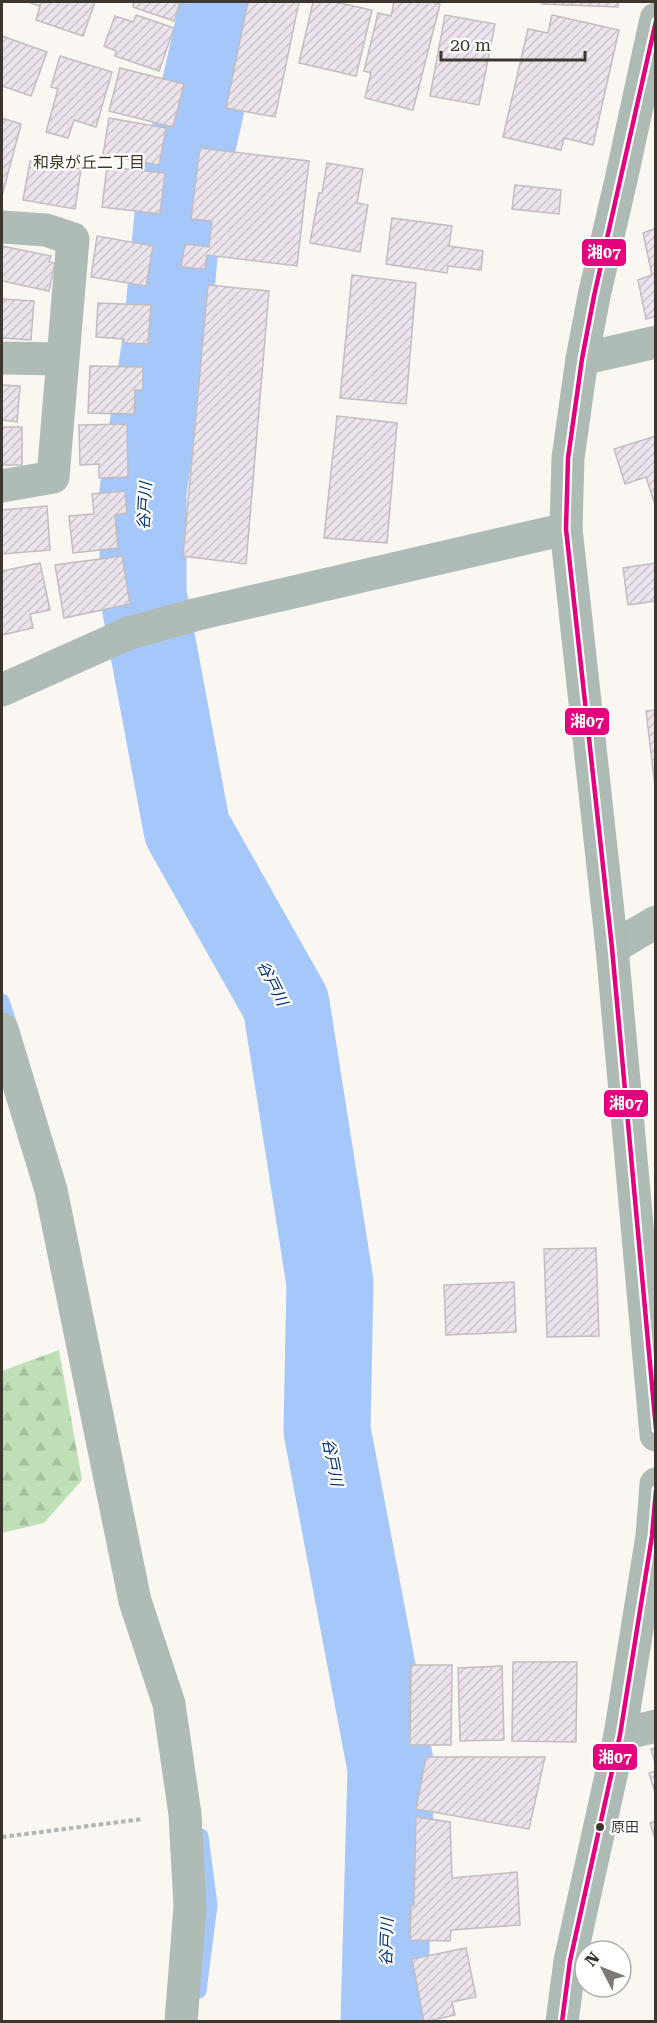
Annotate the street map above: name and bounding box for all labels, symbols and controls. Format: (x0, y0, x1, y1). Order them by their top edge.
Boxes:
scale bar (441, 24, 585, 62)
text: 20 m (450, 34, 491, 55)
district label: 和泉が丘二丁目 (33, 153, 145, 172)
line badge: 湘07 (581, 238, 627, 267)
text: 湘07 (587, 243, 621, 262)
water label: 谷戸川 (134, 480, 155, 530)
line badge: 湘07 (564, 707, 610, 736)
text: 湘07 (570, 712, 604, 731)
water label: 谷戸川 (253, 958, 293, 1011)
line badge: 湘07 (603, 1089, 649, 1118)
text: 湘07 (609, 1094, 643, 1113)
water label: 谷戸川 (319, 1437, 347, 1489)
line badge: 湘07 (592, 1743, 638, 1771)
text: 湘07 (598, 1748, 632, 1767)
place label: 原田 (611, 1819, 639, 1835)
marker: 原田 (594, 1821, 606, 1833)
water label: 谷戸川 (376, 1916, 397, 1966)
north arrow (573, 1939, 633, 1999)
text: N (581, 1948, 603, 1970)

